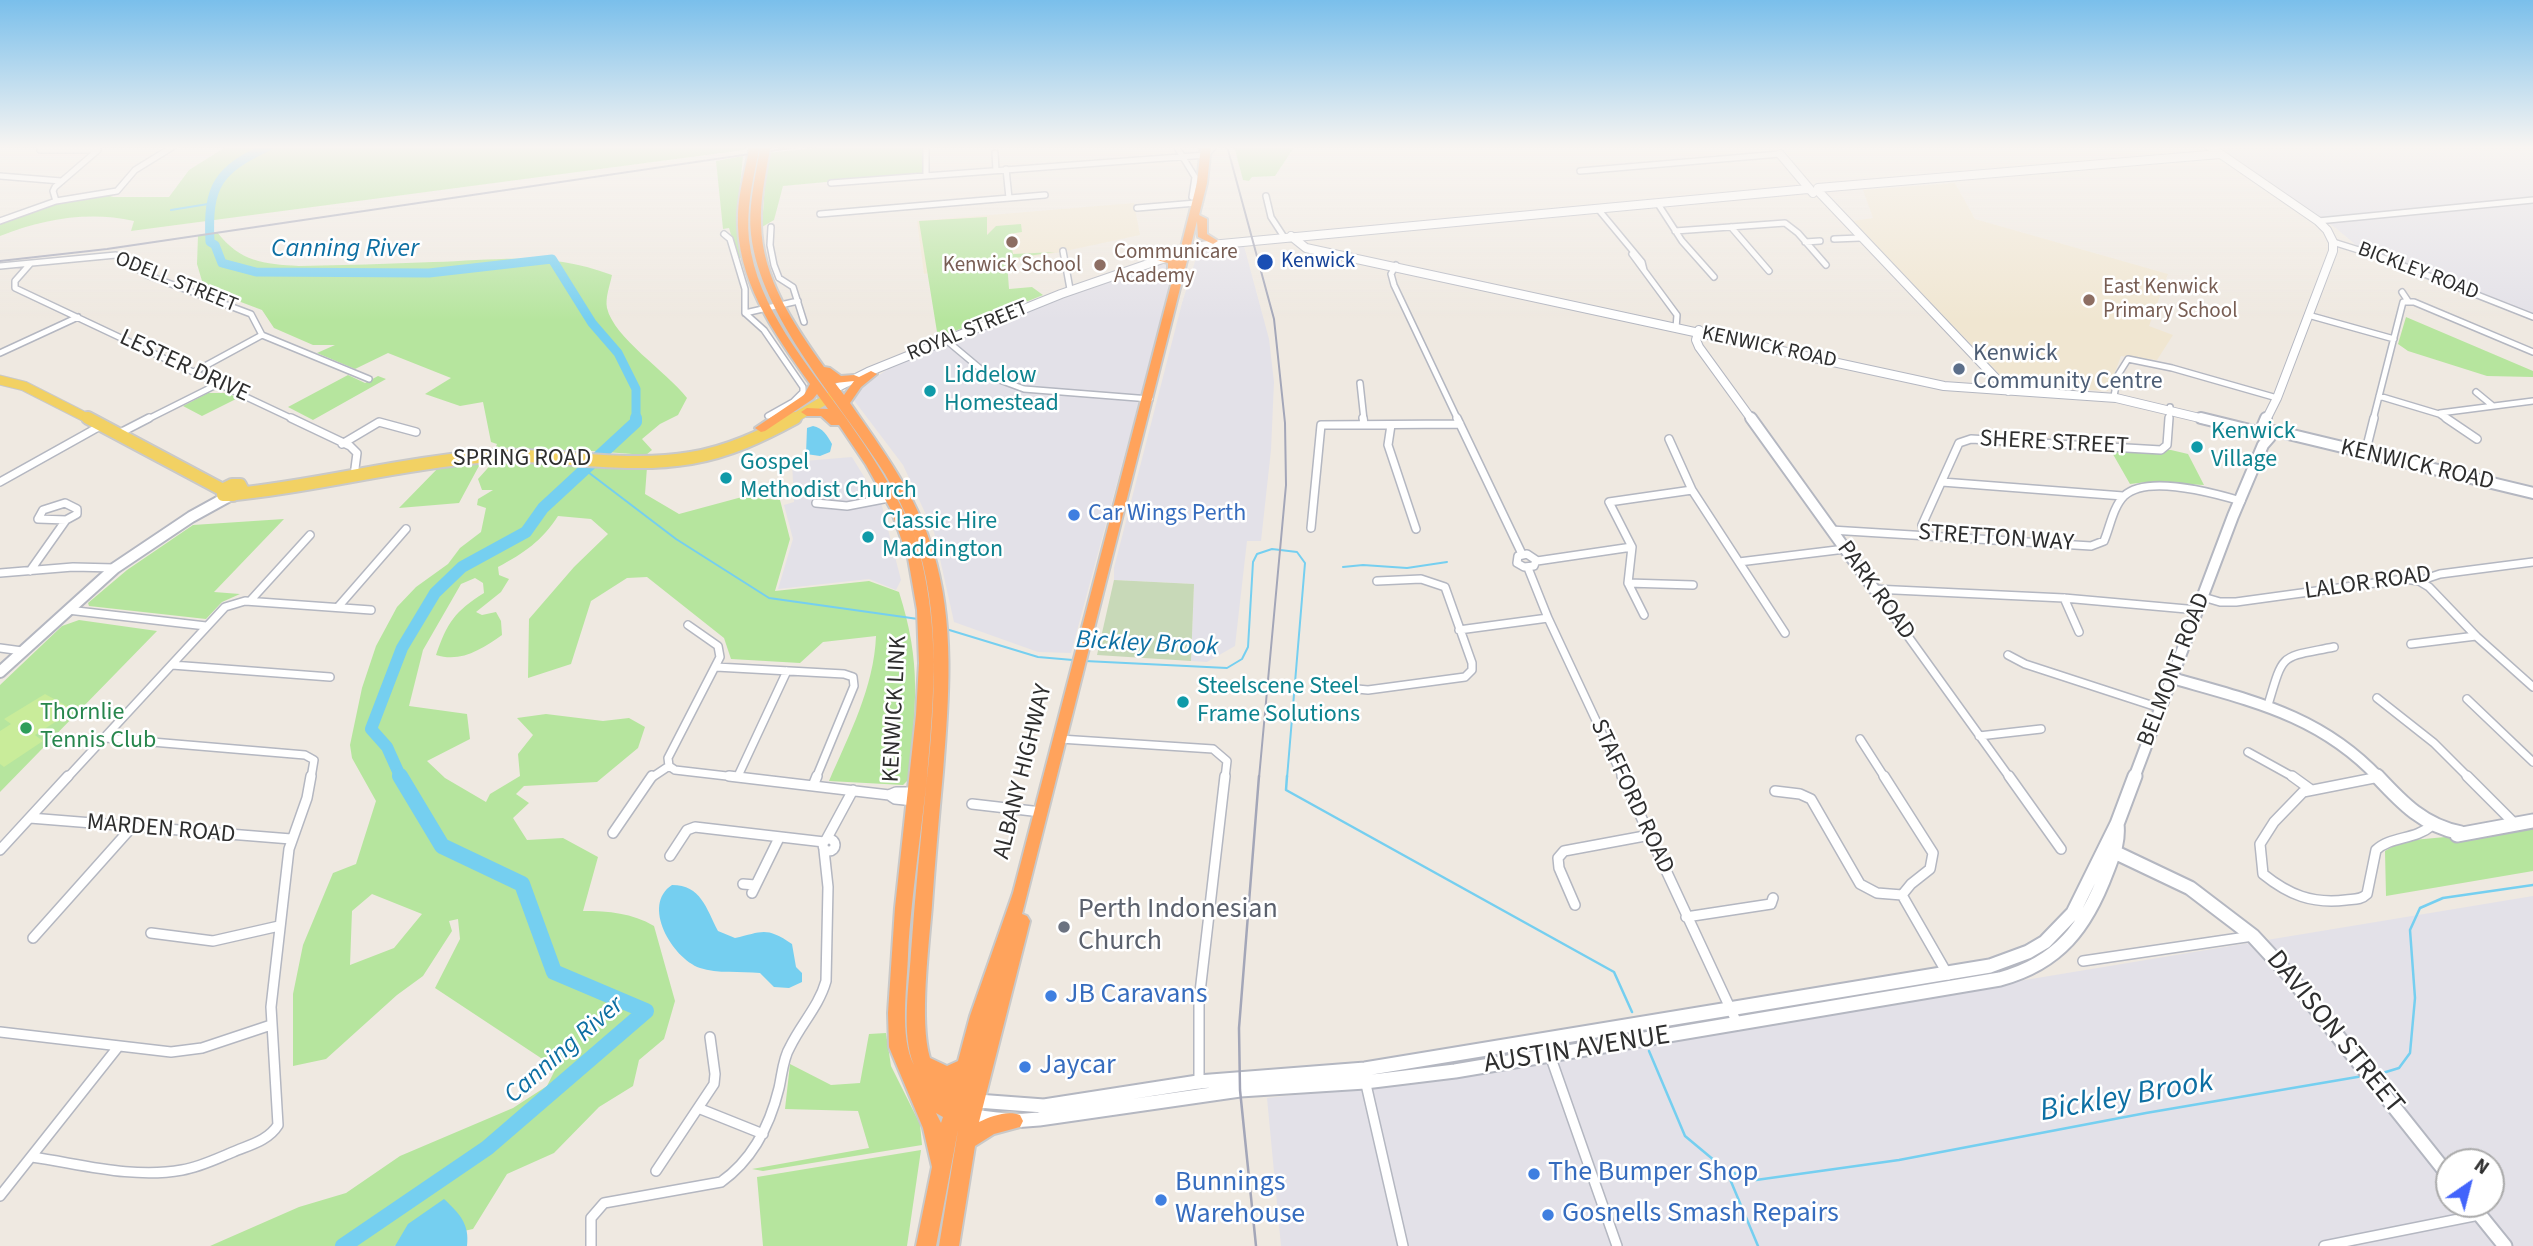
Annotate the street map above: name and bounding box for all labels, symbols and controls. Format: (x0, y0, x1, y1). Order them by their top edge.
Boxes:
water label: Canning River (271, 234, 419, 266)
marker: Kenwick School (1004, 234, 1020, 250)
street label: BICKLEY ROAD (2354, 237, 2482, 307)
place label: Communicare Academy (1114, 240, 1238, 290)
street label: ODELL STREET (111, 247, 241, 319)
place label: Kenwick (1281, 249, 1355, 275)
marker: Kenwick (1255, 252, 1275, 272)
place label: Kenwick School (943, 253, 1081, 279)
marker: Communicare Academy (1092, 257, 1108, 273)
place label: East Kenwick Primary School (2103, 275, 2237, 325)
marker: East Kenwick Primary School (2081, 292, 2097, 308)
street label: ROYAL STREET (904, 296, 1032, 368)
street label: KENWICK ROAD (1699, 321, 1839, 375)
street label: LESTER DRIVE (114, 324, 254, 410)
place label: Kenwick Community Centre (1973, 341, 2163, 397)
marker: Kenwick Community Centre (1951, 361, 1967, 377)
place label: Liddelow Homestead (944, 363, 1059, 419)
marker: Liddelow Homestead (922, 383, 938, 399)
place label: Kenwick Village (2211, 419, 2296, 475)
street label: SHERE STREET (1979, 426, 2129, 462)
street label: KENWICK ROAD (2337, 434, 2497, 498)
marker: Kenwick Village (2189, 439, 2205, 455)
street label: SPRING ROAD (453, 446, 591, 474)
place label: Gospel Methodist Church (740, 450, 917, 506)
marker: Gospel Methodist Church (718, 470, 734, 486)
place label: Car Wings Perth (1088, 501, 1246, 529)
marker: Car Wings Perth (1066, 507, 1082, 523)
place label: Classic Hire Maddington (882, 509, 1003, 565)
street label: STRETTON WAY (1917, 519, 2075, 559)
marker: Classic Hire Maddington (860, 529, 876, 545)
street label: PARK ROAD (1830, 536, 1920, 646)
street label: LALOR ROAD (2303, 561, 2433, 607)
street label: BELMONT ROAD (2133, 589, 2217, 751)
water label: Bickley Brook (1075, 626, 1219, 664)
street label: KENWICK LINK (878, 635, 914, 783)
place label: Steelscene Steel Frame Solutions (1197, 674, 1360, 730)
street label: ALBANY HIGHWAY (988, 682, 1060, 862)
marker: Steelscene Steel Frame Solutions (1175, 694, 1191, 710)
place label: Thornlie Tennis Club (40, 700, 156, 756)
street label: STAFFORD ROAD (1583, 715, 1679, 879)
marker: Thornlie Tennis Club (18, 720, 34, 736)
street label: MARDEN ROAD (86, 809, 236, 851)
place label: Perth Indonesian Church (1078, 894, 1278, 960)
marker: Perth Indonesian Church (1056, 919, 1072, 935)
street label: DAVISON STREET (2258, 944, 2410, 1122)
place label: JB Caravans (1065, 979, 1207, 1013)
marker: JB Caravans (1043, 988, 1059, 1004)
water label: Canning River (499, 991, 631, 1111)
street label: AUSTIN AVENUE (1482, 1020, 1672, 1082)
place label: Jaycar (1039, 1050, 1116, 1084)
marker: Jaycar (1017, 1059, 1033, 1075)
water label: Bickley Brook (2037, 1064, 2217, 1132)
north arrow (2435, 1148, 2505, 1218)
text: N (2468, 1152, 2494, 1182)
place label: The Bumper Shop (1548, 1157, 1758, 1191)
marker: The Bumper Shop (1526, 1166, 1542, 1182)
place label: Bunnings Warehouse (1175, 1167, 1305, 1233)
marker: Bunnings Warehouse (1153, 1192, 1169, 1208)
place label: Gosnells Smash Repairs (1562, 1198, 1839, 1232)
marker: Gosnells Smash Repairs (1540, 1207, 1556, 1223)

